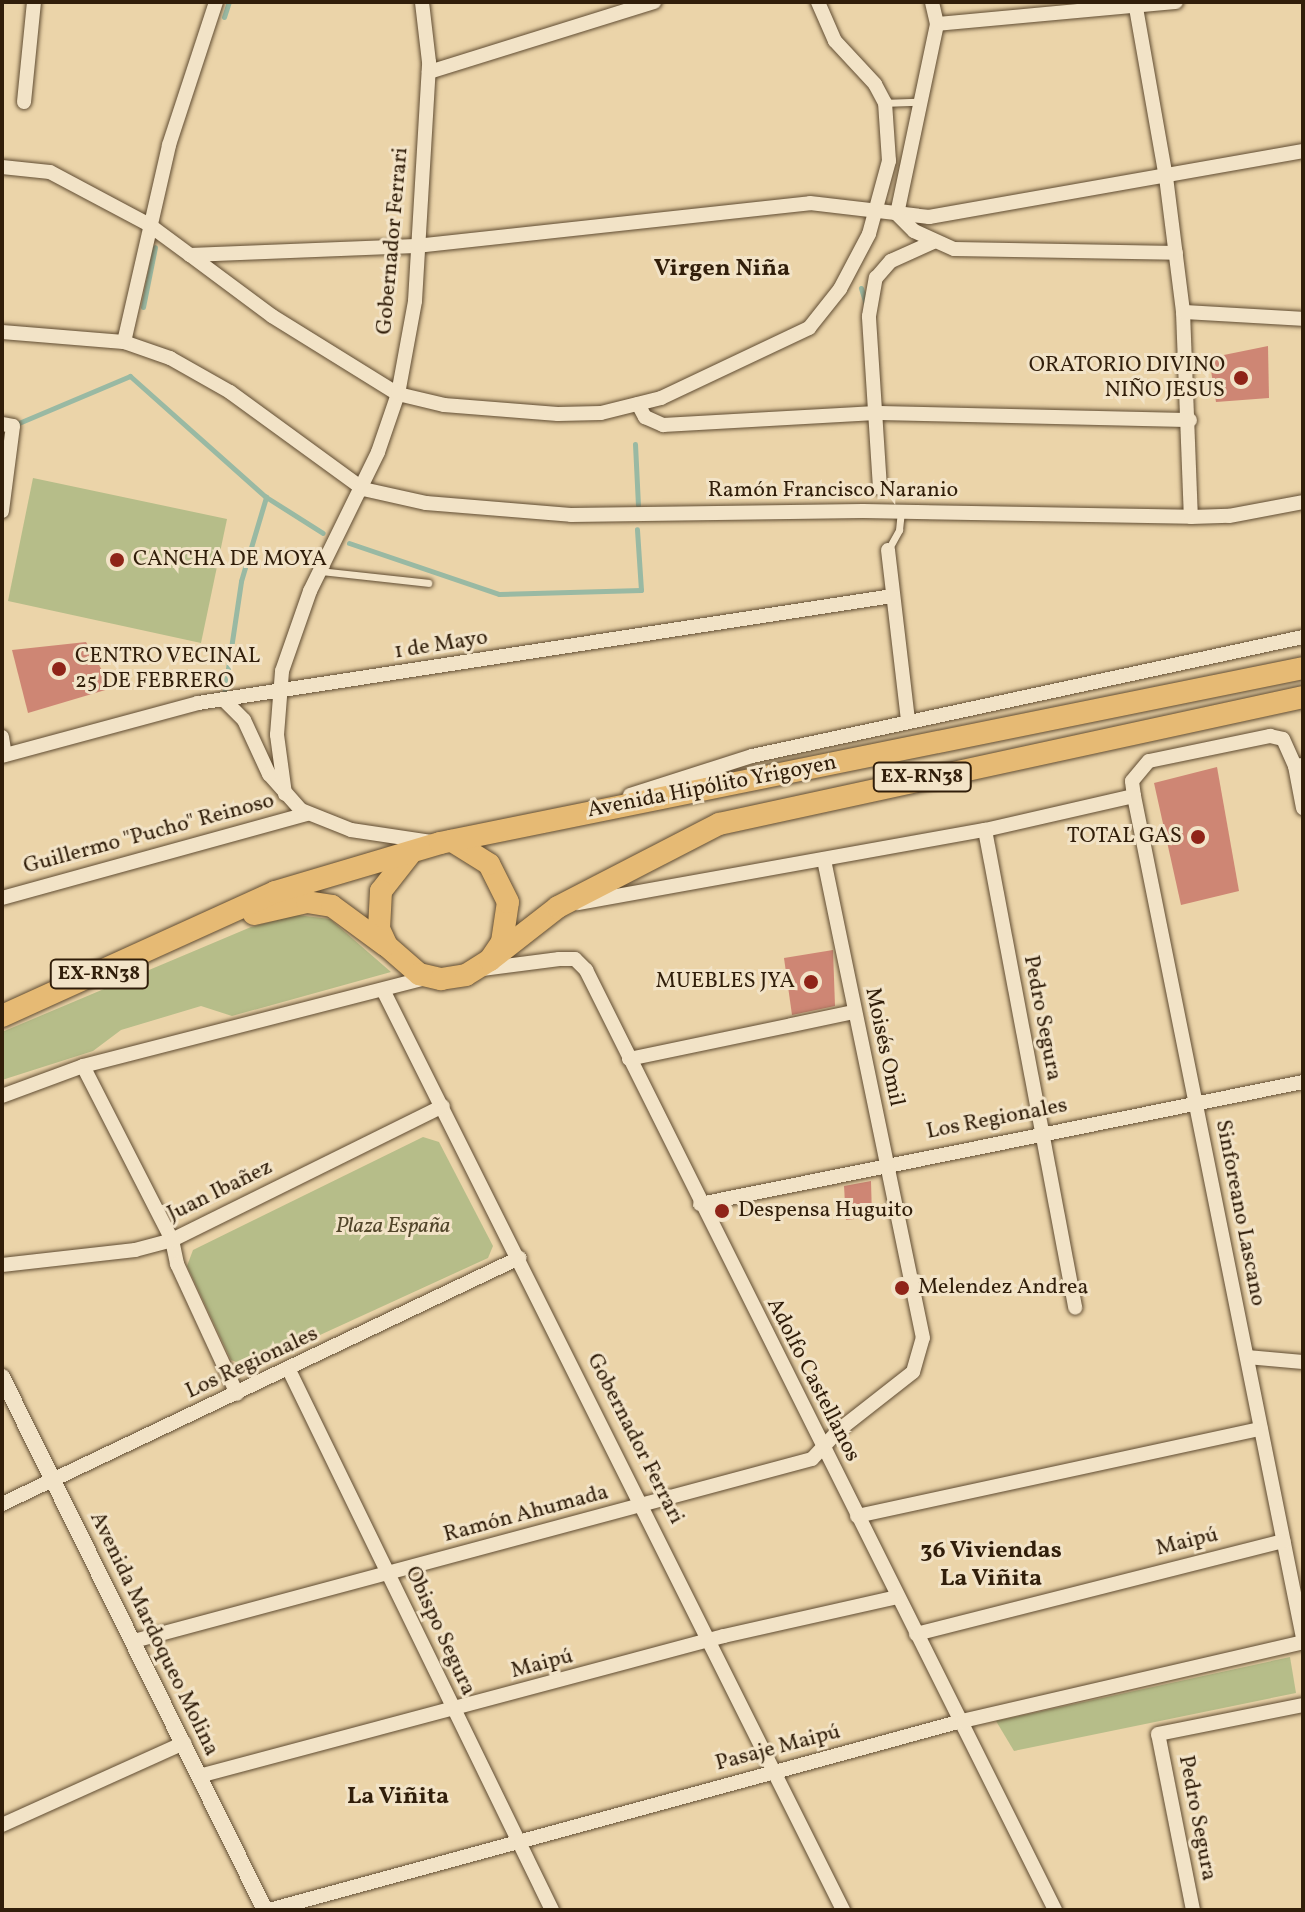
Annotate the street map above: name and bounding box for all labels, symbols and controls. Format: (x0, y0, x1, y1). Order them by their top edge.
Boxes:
street label: Gobernador Ferrari (372, 146, 414, 336)
district label: Virgen Niña (654, 256, 790, 284)
place label: ORATORIO DIVINO NIÑO JESUS (1029, 352, 1225, 404)
marker: ORATORIO DIVINO NIÑO JESUS (1232, 369, 1250, 387)
street label: Ramón Francisco Naranio (708, 478, 958, 504)
place label: CANCHA DE MOYA (133, 547, 327, 573)
marker: CANCHA DE MOYA (108, 551, 126, 569)
street label: 1 de Mayo (392, 625, 490, 665)
place label: CENTRO VECINAL 25 DE FEBRERO (75, 643, 261, 694)
marker: CENTRO VECINAL 25 DE FEBRERO (50, 660, 68, 678)
street label: Avenida Hipólito Yrigoyen (585, 750, 839, 824)
road number: EX-RN38 (872, 761, 972, 793)
street label: Guillermo "Pucho" Reinoso (21, 788, 277, 880)
place label: TOTAL GAS (1067, 824, 1182, 850)
marker: TOTAL GAS (1189, 828, 1207, 846)
street label: Pedro Segura (1017, 953, 1067, 1083)
road number: EX-RN38 (49, 958, 149, 990)
place label: MUEBLES JYA (656, 969, 795, 995)
marker: MUEBLES JYA (802, 973, 820, 991)
street label: Moisés Omil (859, 985, 909, 1109)
street label: Los Regionales (924, 1092, 1070, 1146)
street label: Sinforeano Lascano (1209, 1118, 1271, 1308)
street label: Juan Ibañez (163, 1154, 277, 1228)
place label: Despensa Huguito (738, 1198, 913, 1224)
marker: Despensa Huguito (713, 1202, 731, 1220)
park label: Plaza España (336, 1214, 450, 1240)
place label: Melendez Andrea (918, 1275, 1088, 1301)
marker: Melendez Andrea (893, 1279, 911, 1297)
street label: Adolfo Castellanos (760, 1294, 866, 1466)
street label: Los Regionales (182, 1321, 322, 1405)
street label: Gobernador Ferrari (581, 1349, 689, 1529)
street label: Ramón Ahumada (441, 1479, 611, 1549)
street label: Avenida Mardoqueo Molina (83, 1508, 225, 1760)
street label: Maipú (1153, 1522, 1221, 1562)
district label: 36 Viviendas La Viñita (920, 1538, 1062, 1594)
street label: Obispo Segura (399, 1562, 481, 1700)
street label: Maipú (508, 1643, 576, 1685)
street label: Pasaje Maipú (713, 1719, 843, 1777)
street label: Pedro Segura (1172, 1753, 1222, 1883)
district label: La Viñita (347, 1784, 449, 1812)

